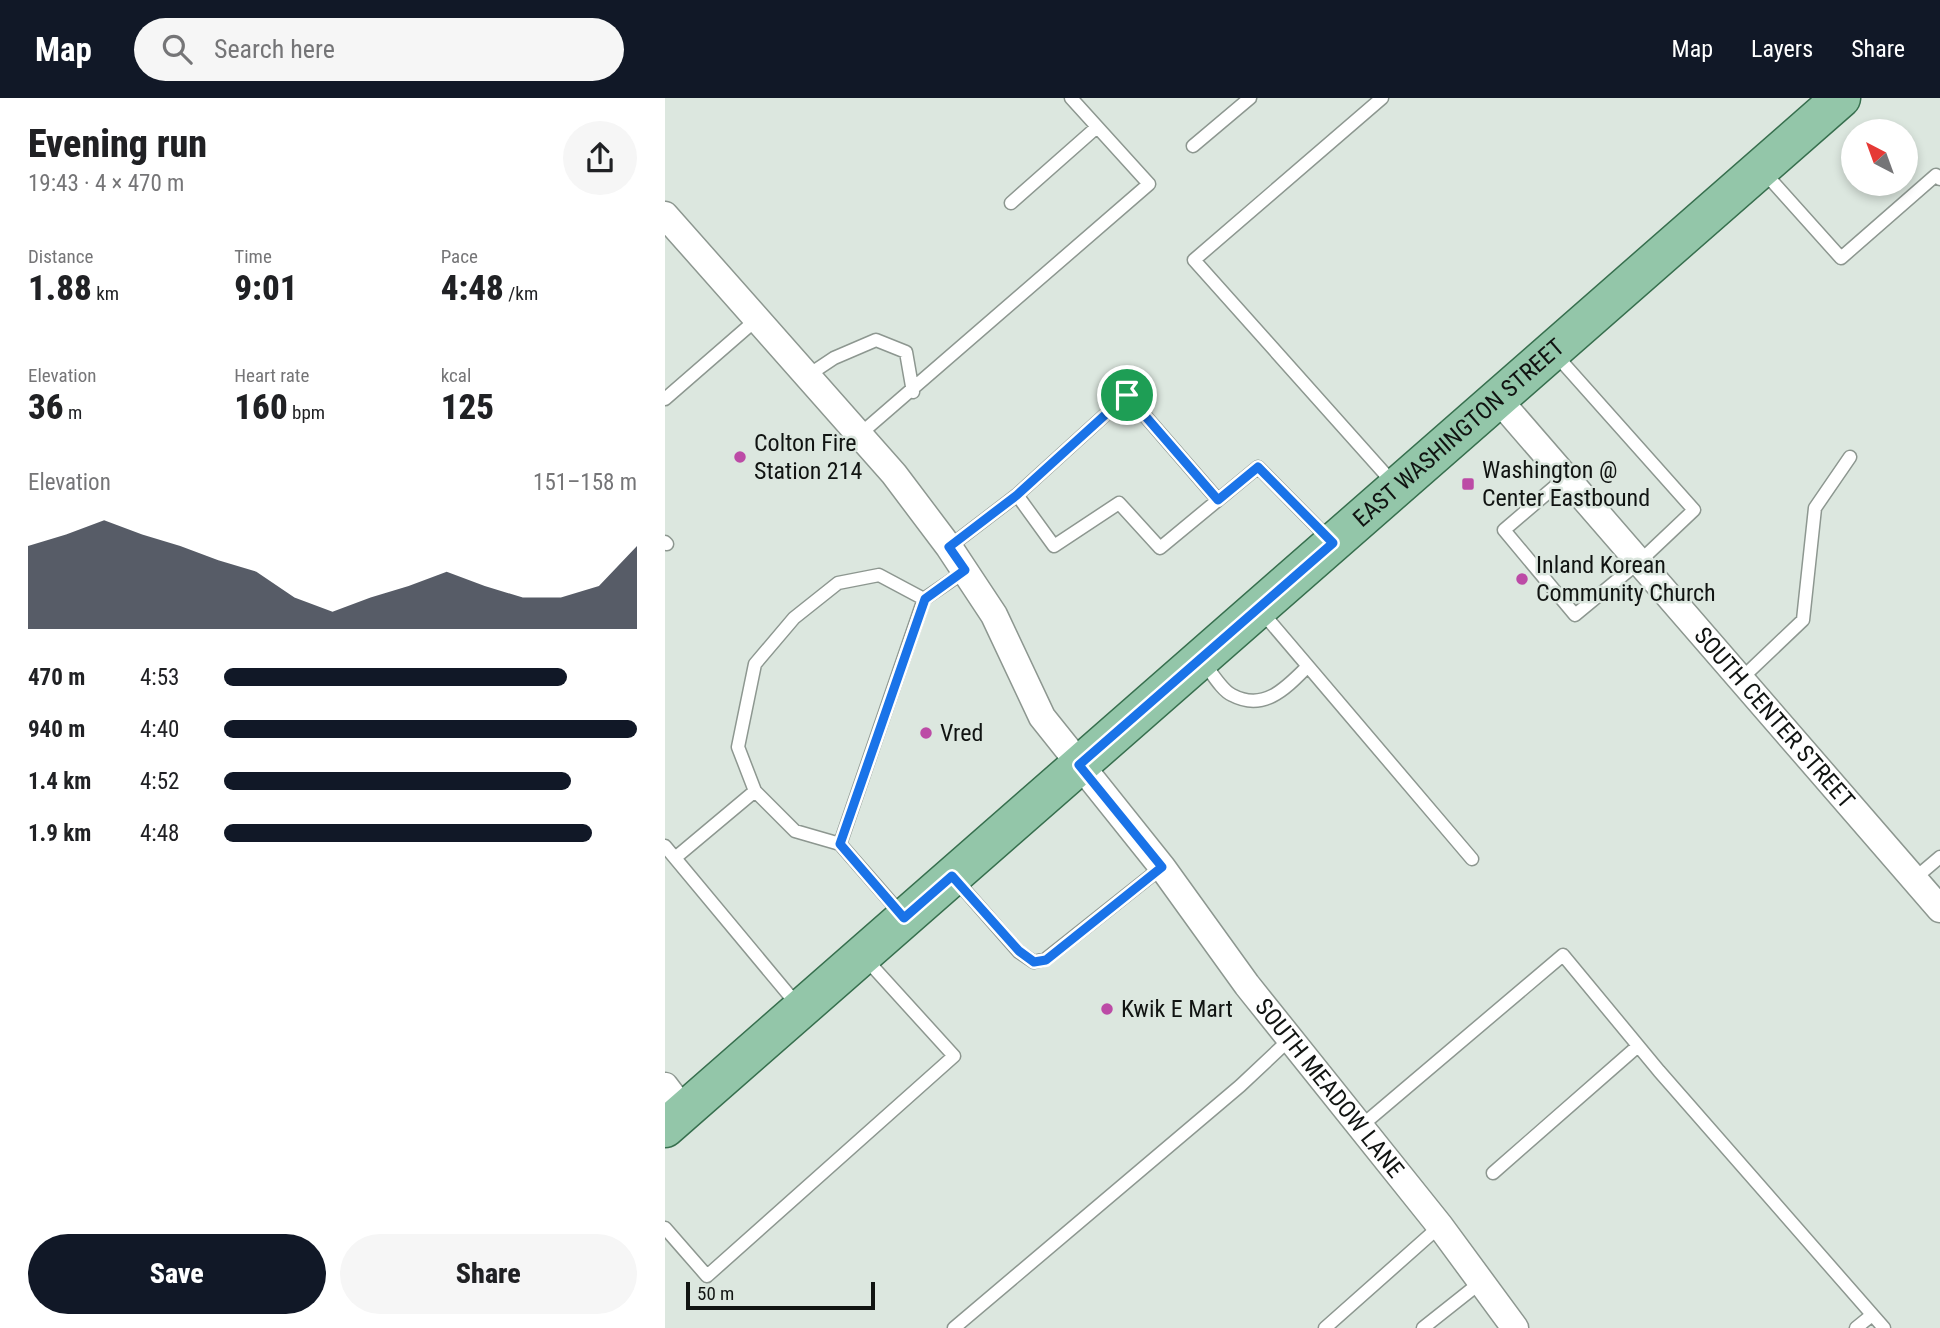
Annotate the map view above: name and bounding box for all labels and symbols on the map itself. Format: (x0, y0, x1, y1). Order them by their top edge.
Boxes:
north arrow (1841, 119, 1918, 196)
street label: EAST WASHINGTON STREET (1347, 333, 1570, 533)
pin (1097, 365, 1157, 425)
place label: Colton Fire Station 214 (754, 429, 863, 485)
marker: Colton Fire Station 214 (732, 449, 748, 465)
place label: Washington @ Center Eastbound (1482, 456, 1650, 512)
marker: Washington @ Center Eastbound (1460, 476, 1476, 492)
place label: Inland Korean Community Church (1536, 551, 1716, 607)
marker: Inland Korean Community Church (1514, 571, 1530, 587)
street label: SOUTH CENTER STREET (1688, 622, 1860, 814)
place label: Vred (940, 719, 983, 747)
marker: Vred (918, 725, 934, 741)
street label: SOUTH MEADOW LANE (1249, 993, 1410, 1183)
place label: Kwik E Mart (1121, 995, 1233, 1023)
marker: Kwik E Mart (1099, 1001, 1115, 1017)
scale bar (686, 1279, 875, 1311)

